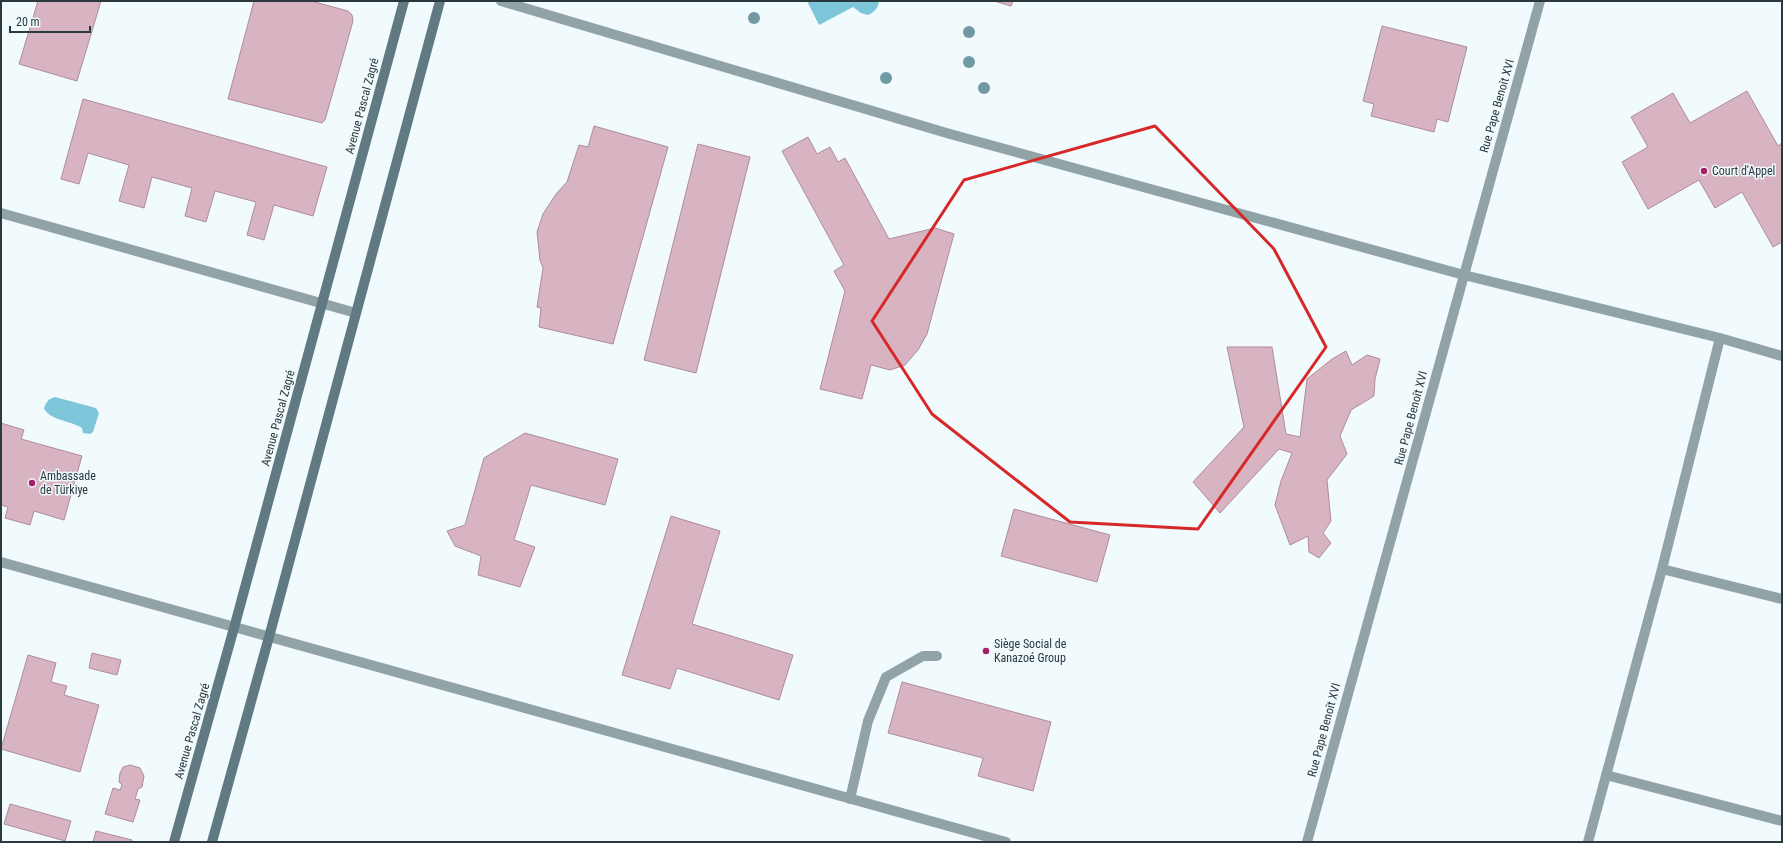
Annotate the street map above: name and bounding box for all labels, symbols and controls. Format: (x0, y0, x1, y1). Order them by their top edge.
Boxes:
scale bar (10, 8, 90, 34)
text: 20 m (16, 15, 40, 29)
street label: Avenue Pascal Zagré (342, 56, 382, 156)
street label: Rue Pape Benoît XVI (1477, 58, 1517, 154)
place label: Court d'Appel (1712, 164, 1775, 178)
marker: Court d'Appel (1699, 166, 1709, 176)
street label: Avenue Pascal Zagré (258, 368, 298, 468)
street label: Rue Pape Benoît XVI (1392, 369, 1430, 467)
place label: Ambassade de Türkiye (40, 469, 96, 497)
marker: Ambassade de Türkiye (27, 478, 37, 488)
place label: Siège Social de Kanazoé Group (994, 637, 1067, 665)
marker: Siège Social de Kanazoé Group (981, 646, 991, 656)
street label: Avenue Pascal Zagré (172, 681, 212, 781)
street label: Rue Pape Benoît XVI (1305, 681, 1343, 779)

